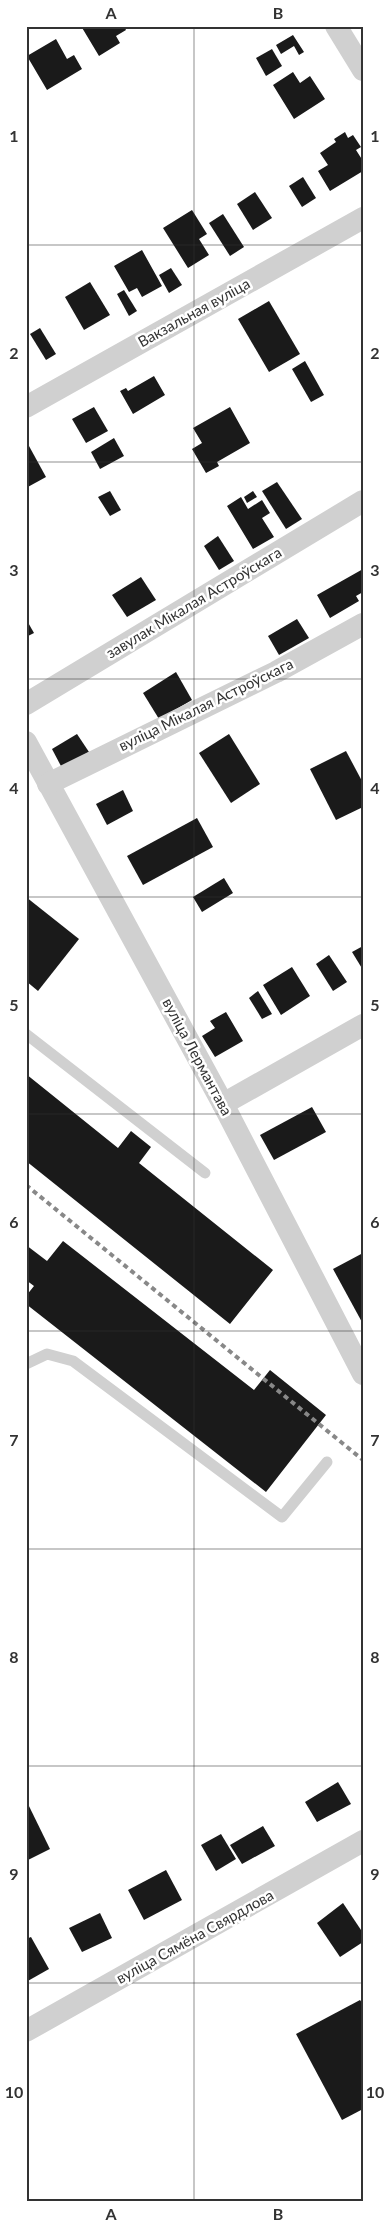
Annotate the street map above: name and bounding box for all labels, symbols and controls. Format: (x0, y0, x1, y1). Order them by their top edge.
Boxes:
text: A (104, 3, 117, 22)
text: B (273, 3, 283, 22)
text: 1 (9, 126, 19, 145)
text: 1 (370, 126, 380, 145)
street label: Вакзальная вуліца (134, 274, 253, 350)
text: 2 (9, 343, 19, 362)
text: 2 (370, 343, 380, 362)
street label: завулак Мікалая Астроўскага (103, 543, 284, 662)
text: 3 (9, 560, 19, 579)
text: 3 (370, 560, 380, 579)
street label: вуліца Мікалая Астроўскага (115, 654, 296, 754)
text: 4 (9, 778, 19, 797)
text: 4 (370, 778, 380, 797)
text: 5 (9, 995, 19, 1014)
street label: вуліца Лермантава (159, 995, 236, 1118)
text: 5 (370, 995, 380, 1014)
text: 6 (9, 1212, 19, 1231)
text: 6 (370, 1212, 380, 1231)
text: 7 (9, 1430, 19, 1449)
text: 7 (370, 1430, 380, 1449)
text: 8 (9, 1647, 19, 1666)
text: 8 (370, 1647, 380, 1666)
text: 9 (9, 1864, 19, 1883)
text: 9 (370, 1864, 380, 1883)
street label: вуліца Сямёна Свярдлова (113, 1885, 276, 1987)
text: 10 (5, 2082, 23, 2101)
text: 10 (366, 2082, 384, 2101)
text: A (104, 2204, 117, 2223)
text: B (273, 2204, 283, 2223)

